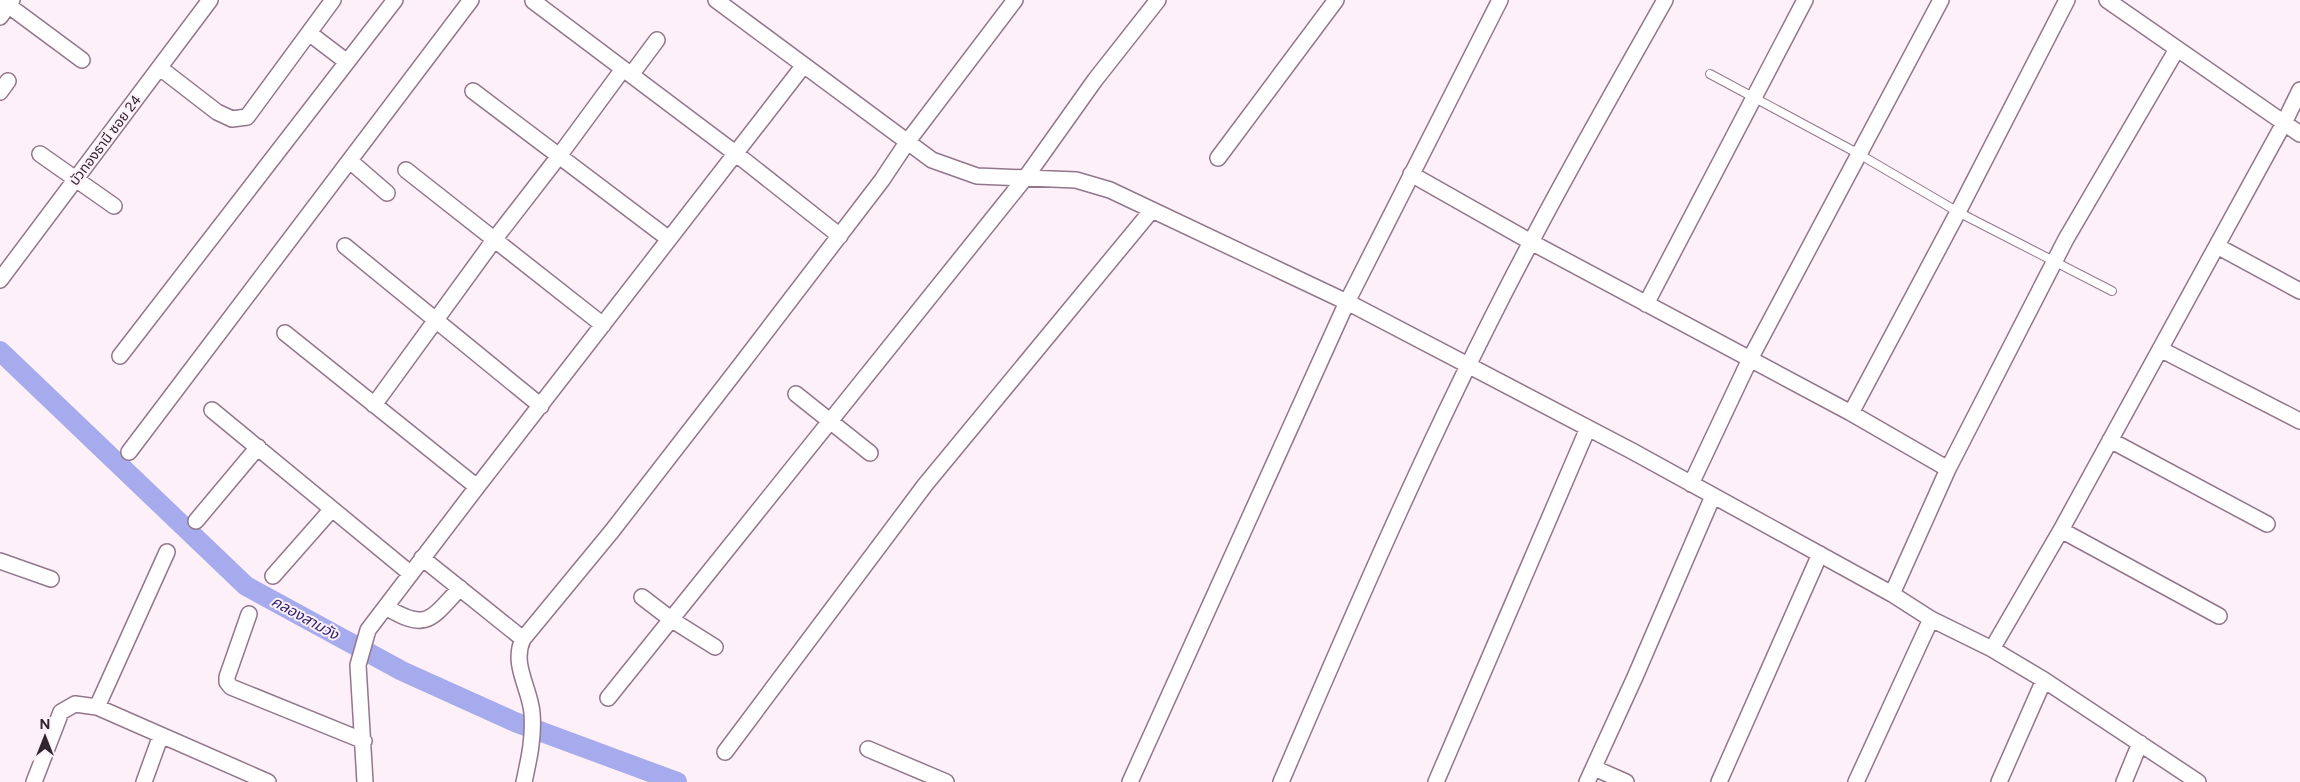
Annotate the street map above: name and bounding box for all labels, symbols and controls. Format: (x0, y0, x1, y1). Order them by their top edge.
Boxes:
street label: บัวทองธานี ซอย 24 (66, 91, 145, 189)
water label: คลองสามวัง (268, 592, 342, 644)
north arrow (20, 712, 70, 762)
text: N (40, 716, 50, 733)

